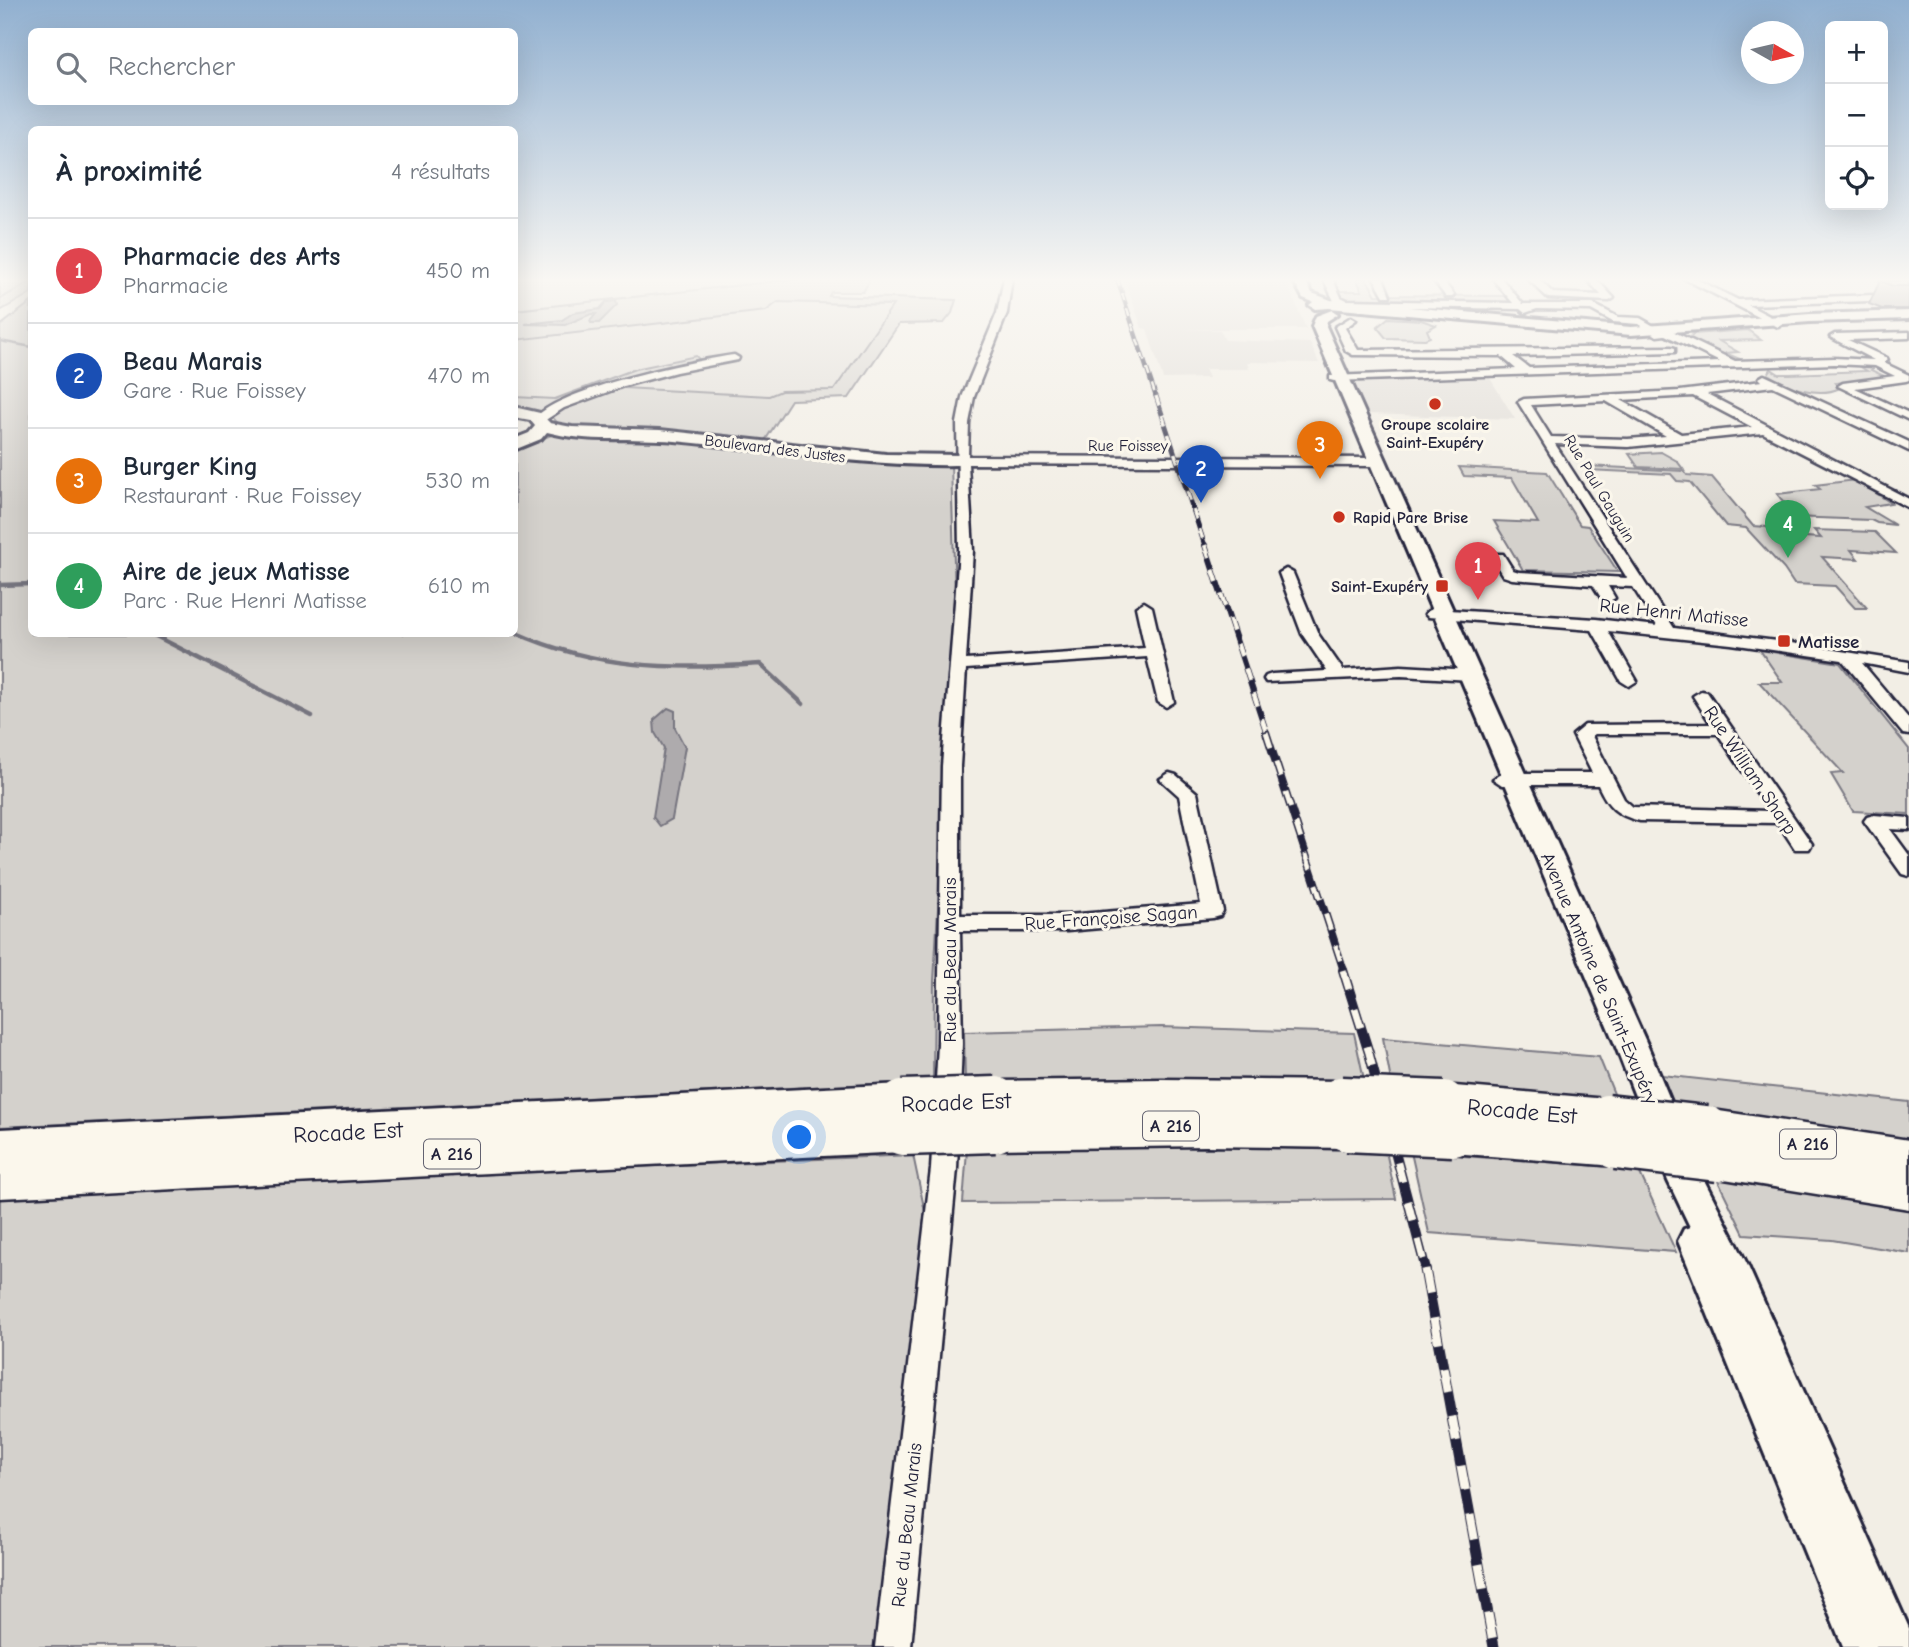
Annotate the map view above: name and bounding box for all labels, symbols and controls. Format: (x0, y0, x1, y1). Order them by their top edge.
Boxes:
north arrow (1741, 21, 1804, 84)
map controls (1825, 21, 1888, 210)
button: + (1825, 21, 1888, 84)
search box (28, 28, 518, 105)
icon: search (52, 48, 90, 86)
text: Rechercher (108, 52, 235, 82)
button: − (1825, 84, 1888, 147)
button: locate (1825, 147, 1888, 210)
text: À proximité (56, 154, 202, 189)
text: 4 résultats (391, 158, 490, 185)
text: Pharmacie des Arts (123, 242, 340, 272)
text: 1 (74, 257, 84, 284)
text: 450 m (426, 257, 490, 284)
text: Pharmacie (123, 272, 228, 299)
text: Beau Marais (123, 347, 262, 377)
text: 2 (73, 362, 85, 389)
text: 470 m (427, 362, 490, 389)
text: Gare · Rue Foissey (123, 377, 306, 404)
marker: Groupe scolaire Saint-Exupéry (1427, 396, 1443, 412)
place label: Groupe scolaire Saint-Exupéry (1381, 416, 1489, 452)
pin: 3 (1297, 421, 1343, 479)
street label: Boulevard des Justes (703, 431, 847, 467)
street label: Rue Paul Gauguin (1560, 432, 1638, 545)
street label: Rue Foissey (1088, 437, 1169, 455)
pin: 2 (1178, 445, 1224, 503)
text: Burger King (123, 452, 258, 482)
text: 3 (73, 467, 85, 494)
text: 530 m (425, 467, 490, 494)
text: Restaurant · Rue Foissey (123, 482, 361, 509)
pin: 4 (1765, 500, 1811, 558)
marker: Rapid Pare Brise (1331, 509, 1347, 525)
place label: Rapid Pare Brise (1353, 509, 1468, 527)
pin: 1 (1455, 542, 1501, 600)
text: Aire de jeux Matisse (123, 557, 350, 587)
text: 4 (74, 572, 84, 599)
text: 610 m (428, 572, 490, 599)
place label: Saint-Exupéry (1331, 578, 1429, 596)
marker: Saint-Exupéry (1434, 578, 1450, 594)
text: Parc · Rue Henri Matisse (123, 587, 367, 614)
street label: Rue Henri Matisse (1598, 594, 1749, 632)
place label: Matisse (1798, 631, 1859, 653)
marker: Matisse (1776, 633, 1792, 649)
street label: Rue William Sharp (1699, 702, 1801, 839)
street label: Avenue Antoine de Saint-Exupéry (1536, 849, 1662, 1108)
street label: Rue du Beau Marais (939, 877, 961, 1043)
street label: Rue Françoise Sagan (1024, 901, 1198, 935)
street label: Rocade Est (901, 1087, 1013, 1118)
street label: Rocade Est (1466, 1093, 1579, 1130)
road number: A 216 (1143, 1112, 1199, 1140)
street label: Rocade Est (292, 1116, 405, 1149)
your location (782, 1120, 816, 1154)
road number: A 216 (1780, 1129, 1836, 1158)
road number: A 216 (424, 1140, 480, 1168)
street label: Rue du Beau Marais (887, 1442, 927, 1608)

